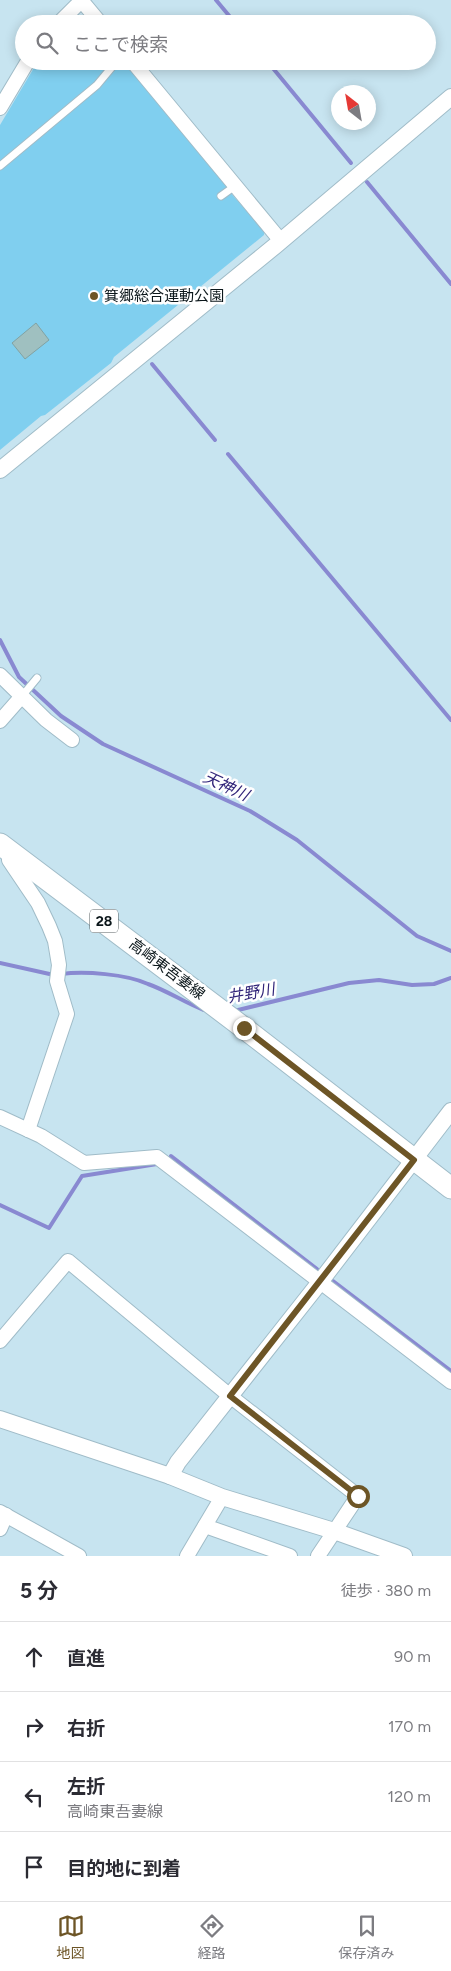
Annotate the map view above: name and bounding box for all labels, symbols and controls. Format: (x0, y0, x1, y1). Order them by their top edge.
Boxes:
search box (15, 15, 436, 70)
icon: search (33, 29, 61, 57)
text: ここで検索 (73, 33, 168, 56)
north arrow (331, 85, 376, 130)
place label: 箕郷総合運動公園 (104, 287, 224, 305)
marker: 箕郷総合運動公園 (88, 290, 100, 302)
water label: 天神川 (200, 767, 254, 806)
road number: 28 (90, 909, 118, 932)
street label: 高崎東吾妻線 (126, 935, 208, 1003)
water label: 井野川 (226, 979, 278, 1007)
route end (233, 1017, 256, 1040)
route start (347, 1485, 370, 1508)
text: 5 分 (20, 1578, 58, 1603)
text: 徒歩 · 380 m (341, 1581, 431, 1600)
icon: ahead (20, 1643, 48, 1671)
text: 直進 (67, 1647, 105, 1670)
text: 90 m (394, 1647, 431, 1666)
icon: right (20, 1713, 48, 1741)
text: 右折 (67, 1717, 105, 1740)
text: 170 m (388, 1717, 431, 1736)
text: 左折 (67, 1775, 105, 1798)
icon: left (20, 1783, 48, 1811)
text: 120 m (388, 1787, 431, 1806)
text: 高崎東吾妻線 (67, 1802, 163, 1821)
icon: arrive (20, 1853, 48, 1881)
text: 目的地に到着 (67, 1857, 181, 1880)
tab: 地図 (57, 1912, 85, 1962)
tab: 経路 (198, 1912, 226, 1962)
tab: 保存済み (339, 1912, 395, 1962)

